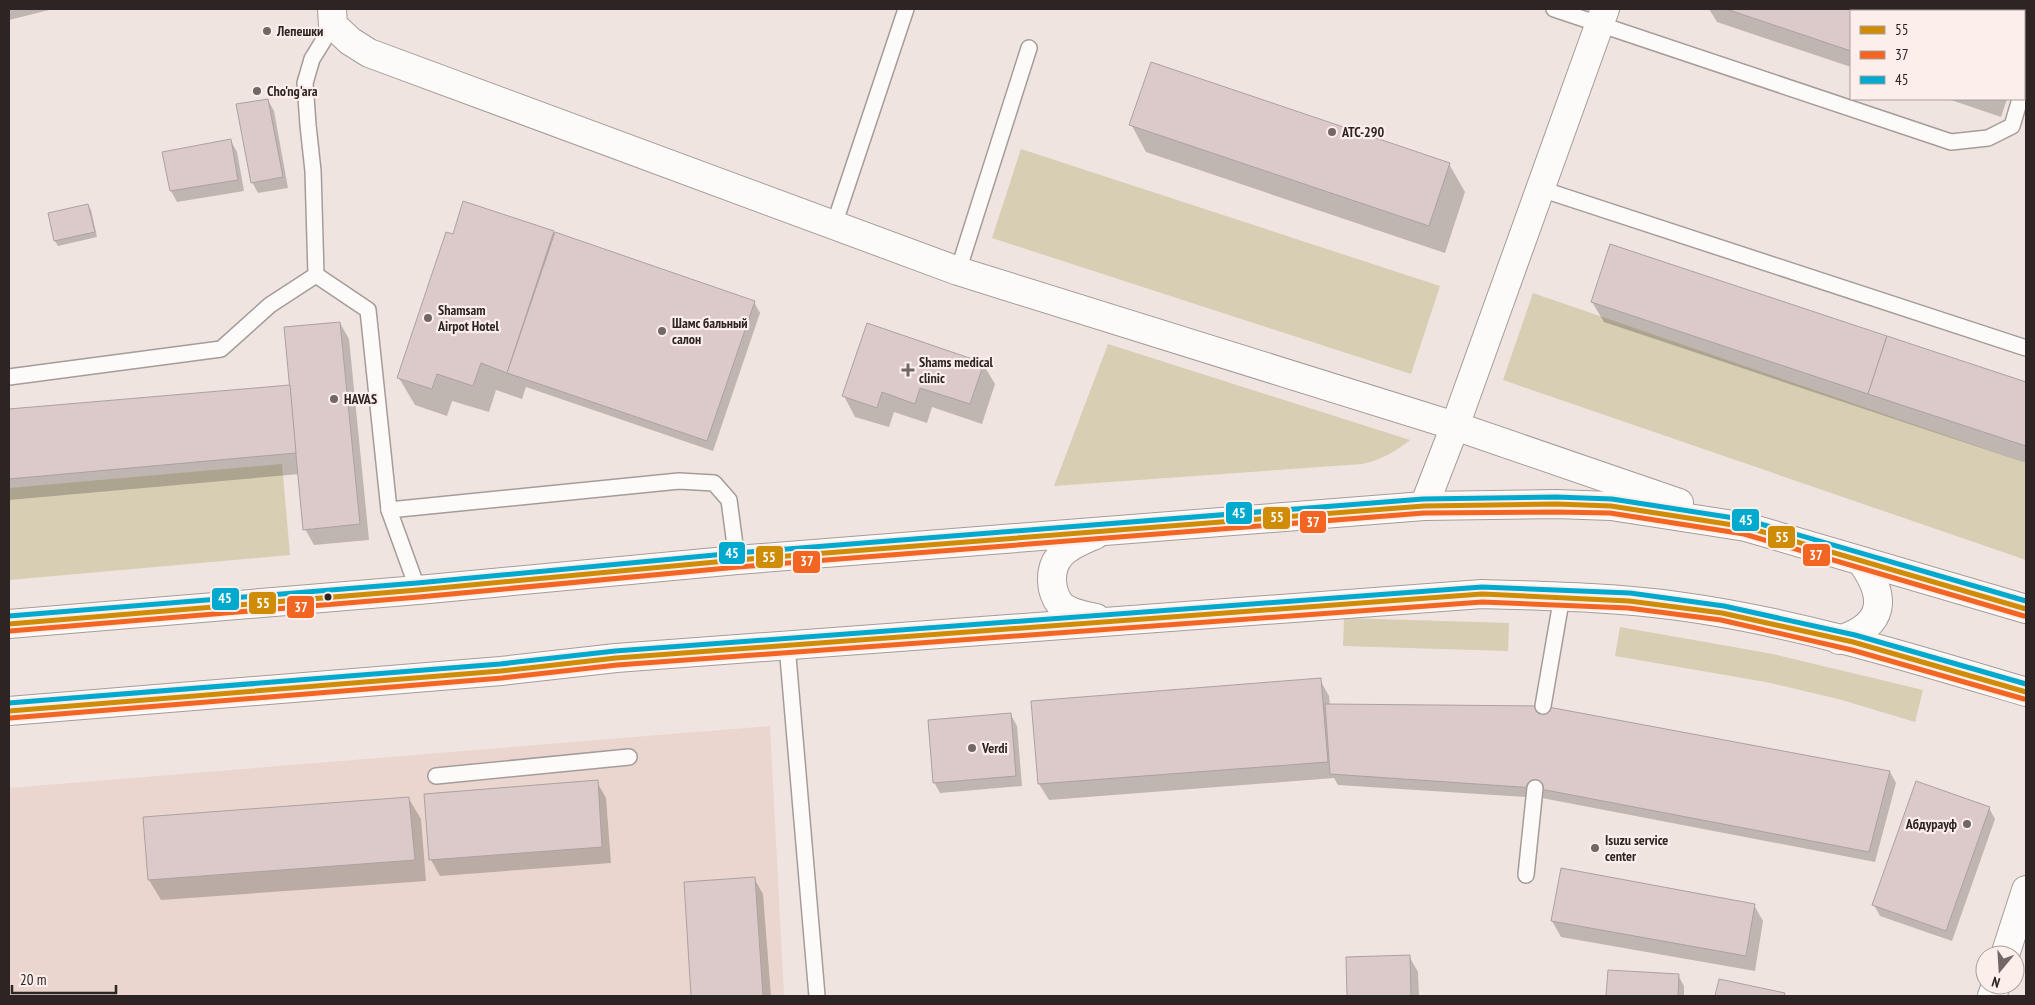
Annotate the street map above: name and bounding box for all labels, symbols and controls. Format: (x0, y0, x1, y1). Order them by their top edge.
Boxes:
legend (1850, 10, 2025, 100)
text: 55 (1895, 20, 1909, 39)
place label: Лепешки (276, 22, 323, 40)
marker: Лепешки (261, 25, 273, 37)
text: 37 (1895, 45, 1909, 64)
text: 45 (1895, 70, 1909, 89)
place label: Cho'ng'ara (267, 82, 318, 100)
marker: Cho'ng'ara (251, 85, 263, 97)
place label: ATC-290 (1341, 123, 1385, 141)
marker: ATC-290 (1326, 126, 1338, 138)
place label: Shamsam Airpot Hotel (437, 301, 499, 335)
marker: Shamsam Airpot Hotel (422, 312, 434, 324)
place label: Шамс бальный салон (672, 314, 748, 348)
marker: Шамс бальный салон (656, 325, 668, 337)
place label: Shams medical clinic (919, 353, 994, 387)
marker: Shams medical clinic (901, 363, 915, 377)
place label: HAVAS (344, 390, 377, 408)
marker: HAVAS (328, 393, 340, 405)
line badge: 45 (1225, 501, 1253, 525)
text: 45 (1232, 504, 1246, 522)
line badge: 55 (1262, 506, 1291, 530)
text: 55 (1270, 508, 1284, 526)
line badge: 45 (1731, 508, 1760, 532)
line badge: 37 (1299, 510, 1327, 534)
text: 45 (1739, 511, 1753, 529)
text: 37 (1306, 513, 1320, 531)
line badge: 55 (1767, 525, 1796, 549)
text: 55 (1775, 528, 1789, 546)
line badge: 45 (718, 541, 746, 565)
line badge: 37 (1802, 543, 1831, 567)
text: 45 (725, 544, 739, 562)
line badge: 55 (755, 545, 784, 569)
text: 37 (1809, 546, 1823, 564)
text: 55 (762, 548, 776, 566)
line badge: 37 (792, 550, 821, 574)
text: 37 (800, 552, 814, 570)
line badge: 45 (211, 587, 240, 611)
text: 45 (218, 589, 232, 607)
line badge: 55 (248, 591, 277, 615)
unlabelled marker (323, 592, 333, 602)
text: 55 (256, 594, 270, 612)
line badge: 37 (286, 595, 315, 619)
text: 37 (294, 598, 308, 616)
place label: Verdi (981, 739, 1008, 757)
marker: Verdi (966, 742, 978, 754)
place label: Абдурауф (1905, 815, 1957, 833)
marker: Абдурауф (1961, 818, 1973, 830)
place label: Isuzu service center (1605, 831, 1668, 865)
marker: Isuzu service center (1589, 842, 1601, 854)
north arrow (1975, 945, 2025, 995)
scale bar (12, 962, 116, 994)
text: 20 m (20, 970, 46, 989)
text: N (1990, 973, 2002, 992)

